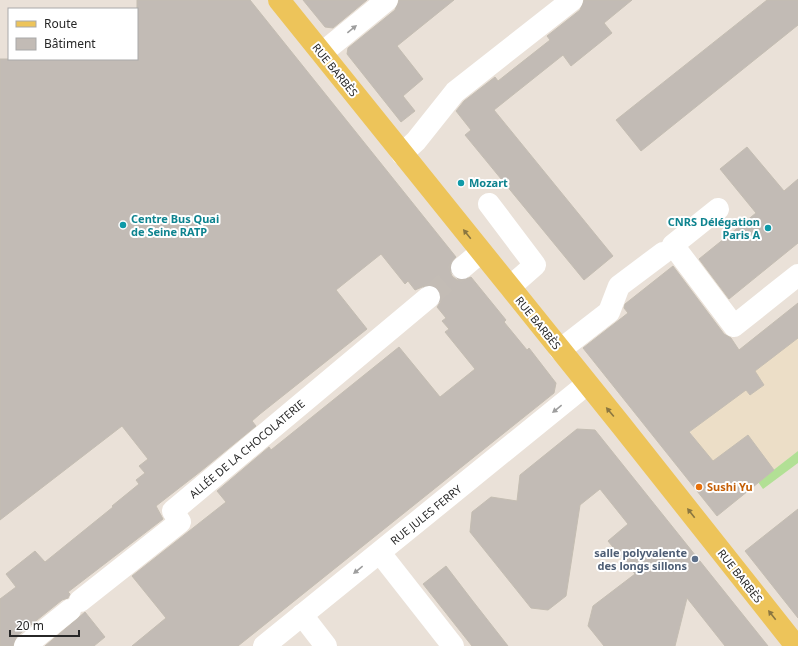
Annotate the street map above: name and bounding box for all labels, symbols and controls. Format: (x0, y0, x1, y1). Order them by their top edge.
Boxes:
legend (8, 8, 138, 60)
text: Route (44, 15, 77, 32)
one-way arrow (347, 24, 358, 33)
text: Bâtiment (44, 35, 96, 52)
street label: RUE BARBÈS (309, 40, 361, 99)
place label: Mozart (469, 175, 508, 190)
marker: Mozart (456, 178, 466, 188)
place label: Centre Bus Quai de Seine RATP (131, 211, 219, 239)
place label: CNRS Délégation Paris A (668, 214, 760, 242)
marker: Centre Bus Quai de Seine RATP (118, 220, 128, 230)
marker: CNRS Délégation Paris A (763, 223, 773, 233)
one-way arrow (463, 229, 471, 240)
street label: RUE BARBÈS (512, 293, 564, 352)
street label: ALLÉE DE LA CHOCOLATERIE (186, 396, 308, 501)
one-way arrow (552, 405, 563, 414)
one-way arrow (605, 406, 614, 417)
place label: Sushi Yu (707, 479, 753, 494)
street label: RUE JULES FERRY (387, 481, 465, 548)
marker: Sushi Yu (694, 482, 704, 492)
one-way arrow (687, 508, 695, 519)
place label: salle polyvalente des longs sillons (594, 545, 687, 573)
street label: RUE BARBÈS (715, 546, 766, 606)
marker: salle polyvalente des longs sillons (690, 554, 700, 564)
one-way arrow (353, 566, 364, 574)
one-way arrow (767, 610, 776, 621)
scale bar (10, 612, 79, 638)
text: 20 m (16, 617, 44, 634)

